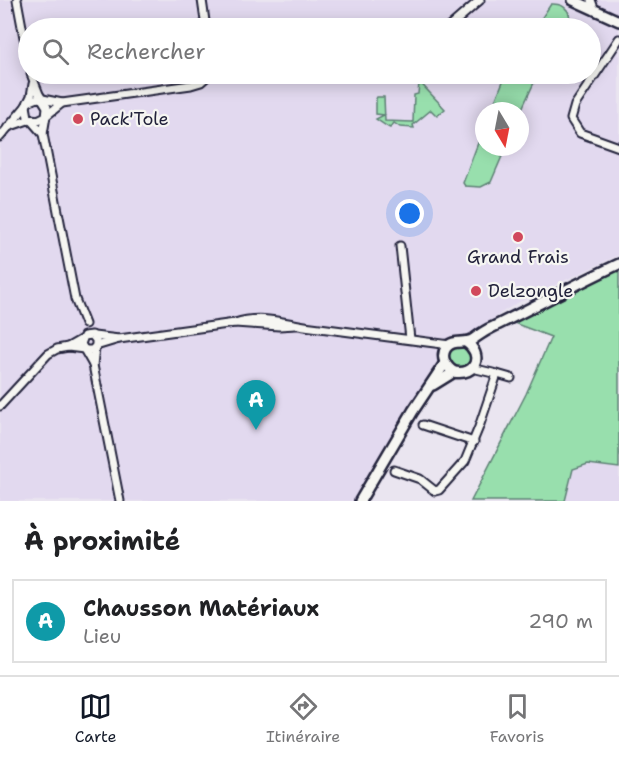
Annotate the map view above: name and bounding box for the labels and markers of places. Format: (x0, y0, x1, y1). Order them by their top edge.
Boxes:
place label: Pack'Tole (90, 107, 169, 131)
marker: Pack'Tole (71, 112, 85, 126)
marker: Grand Frais (511, 230, 525, 244)
place label: Grand Frais (467, 245, 569, 269)
place label: Delzongle (488, 279, 574, 303)
marker: Delzongle (469, 284, 483, 298)
pin: A (236, 380, 276, 430)

